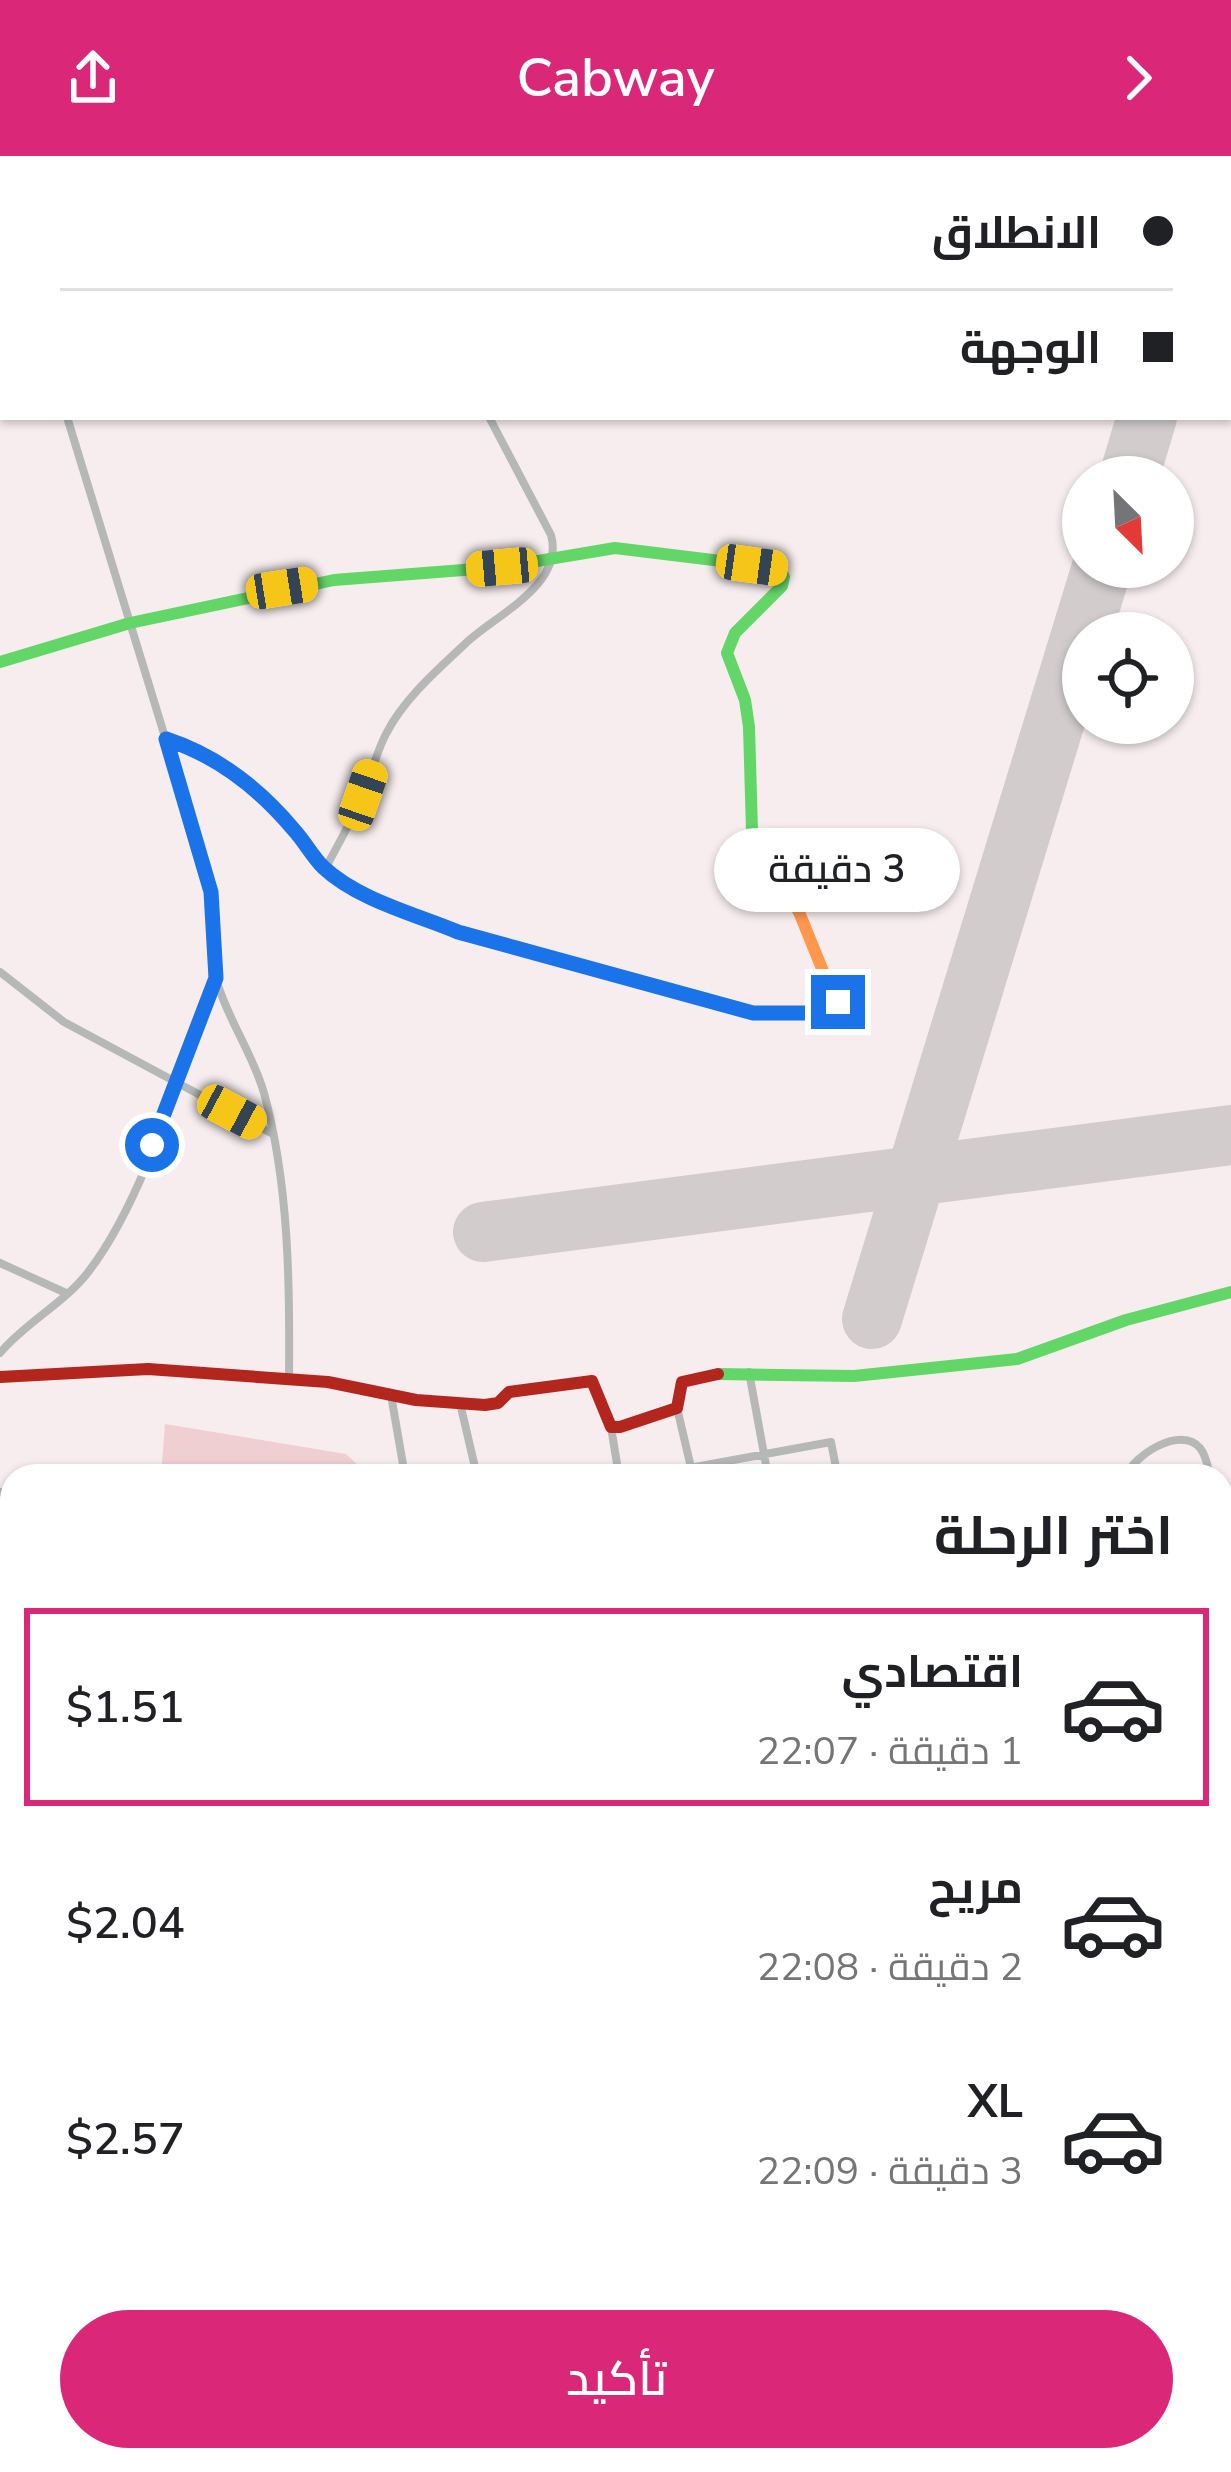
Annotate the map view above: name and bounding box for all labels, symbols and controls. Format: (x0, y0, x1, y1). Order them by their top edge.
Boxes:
text: Cabway (517, 41, 715, 115)
icon: share (60, 45, 126, 111)
icon: forward (1105, 45, 1171, 111)
text: الانطلاق (932, 203, 1101, 264)
text: الوجهة (960, 318, 1101, 379)
north arrow (1062, 456, 1194, 588)
map controls (1062, 456, 1194, 744)
car (714, 542, 790, 588)
car (465, 546, 539, 588)
car (244, 565, 320, 611)
button: locate (1062, 612, 1194, 744)
car (334, 755, 392, 835)
callout: 3 دقيقة (715, 828, 961, 912)
text: 3 دقيقة (768, 843, 906, 896)
route end (811, 975, 865, 1029)
car (192, 1079, 272, 1145)
route start (125, 1118, 179, 1172)
text: اختر الرحلة (934, 1499, 1173, 1573)
text: اقتصادي (842, 1642, 1023, 1703)
icon: car (1059, 1653, 1167, 1761)
text: $1.51 (66, 1677, 185, 1738)
text: 1 دقيقة · 22:07 (757, 1725, 1023, 1778)
text: مريح (928, 1858, 1023, 1919)
icon: car (1059, 1869, 1167, 1977)
text: $2.04 (66, 1893, 185, 1954)
text: 2 دقيقة · 22:08 (757, 1941, 1023, 1994)
text: XL (967, 2072, 1023, 2133)
icon: car (1059, 2085, 1167, 2193)
text: $2.57 (66, 2109, 185, 2170)
text: 3 دقيقة · 22:09 (757, 2145, 1023, 2198)
button: تأكيد (60, 2310, 1173, 2448)

